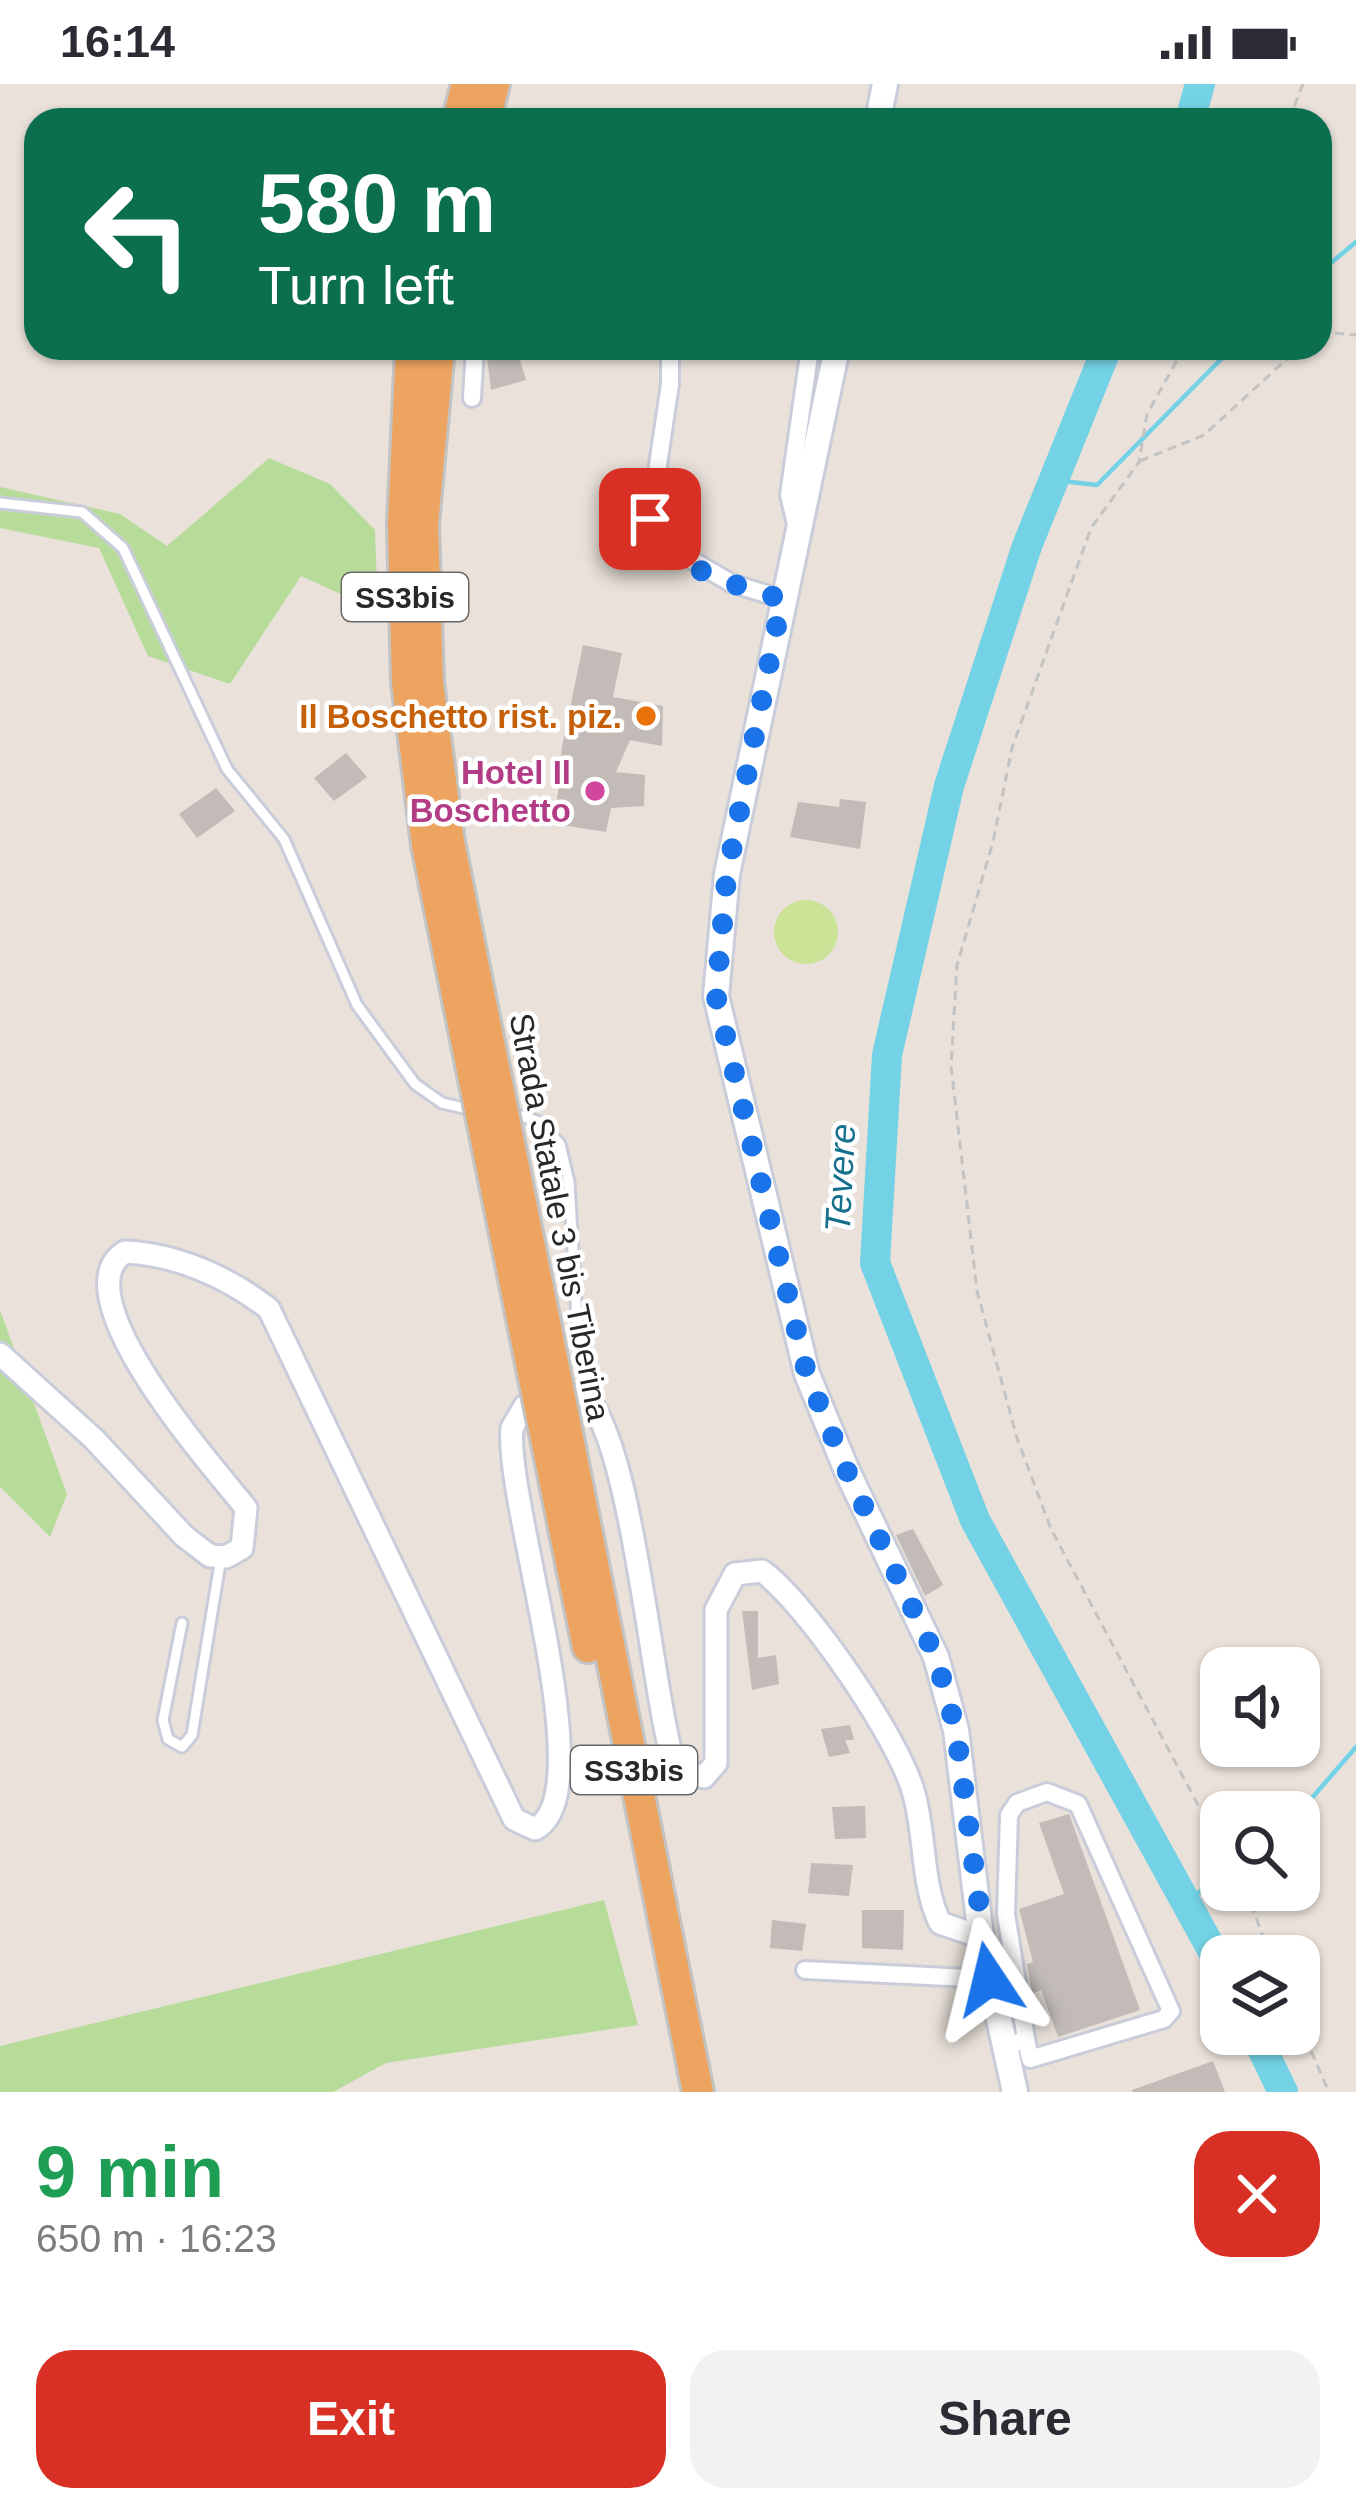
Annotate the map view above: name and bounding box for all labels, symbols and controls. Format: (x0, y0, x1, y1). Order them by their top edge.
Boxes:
text: 16:14 (60, 16, 175, 67)
icon: left (60, 156, 216, 312)
text: 580 m (258, 156, 496, 250)
text: Turn left (258, 255, 454, 315)
pin (599, 468, 701, 570)
icon: arrive (617, 486, 683, 552)
road number: SS3bis (342, 573, 468, 621)
place label: Il Boschetto rist. piz. (299, 698, 622, 735)
marker: Il Boschetto rist. piz. (633, 703, 659, 729)
place label: Hotel Il Boschetto (410, 754, 571, 829)
marker: Hotel Il Boschetto (582, 778, 608, 804)
street label: Strada Statale 3 bis Tiberina (502, 1010, 618, 1425)
water label: Tevere (817, 1123, 863, 1233)
map controls (1200, 1647, 1320, 2055)
button: sound (1200, 1647, 1320, 1767)
road number: SS3bis (571, 1746, 697, 1794)
button: search (1200, 1791, 1320, 1911)
position arrow (926, 1916, 1052, 2042)
button: layers (1200, 1935, 1320, 2055)
button: close (1194, 2131, 1320, 2257)
text: 9 min (36, 2132, 224, 2212)
text: 650 m · 16:23 (36, 2217, 277, 2260)
button: Exit (36, 2350, 666, 2488)
button: Share (690, 2350, 1320, 2488)

